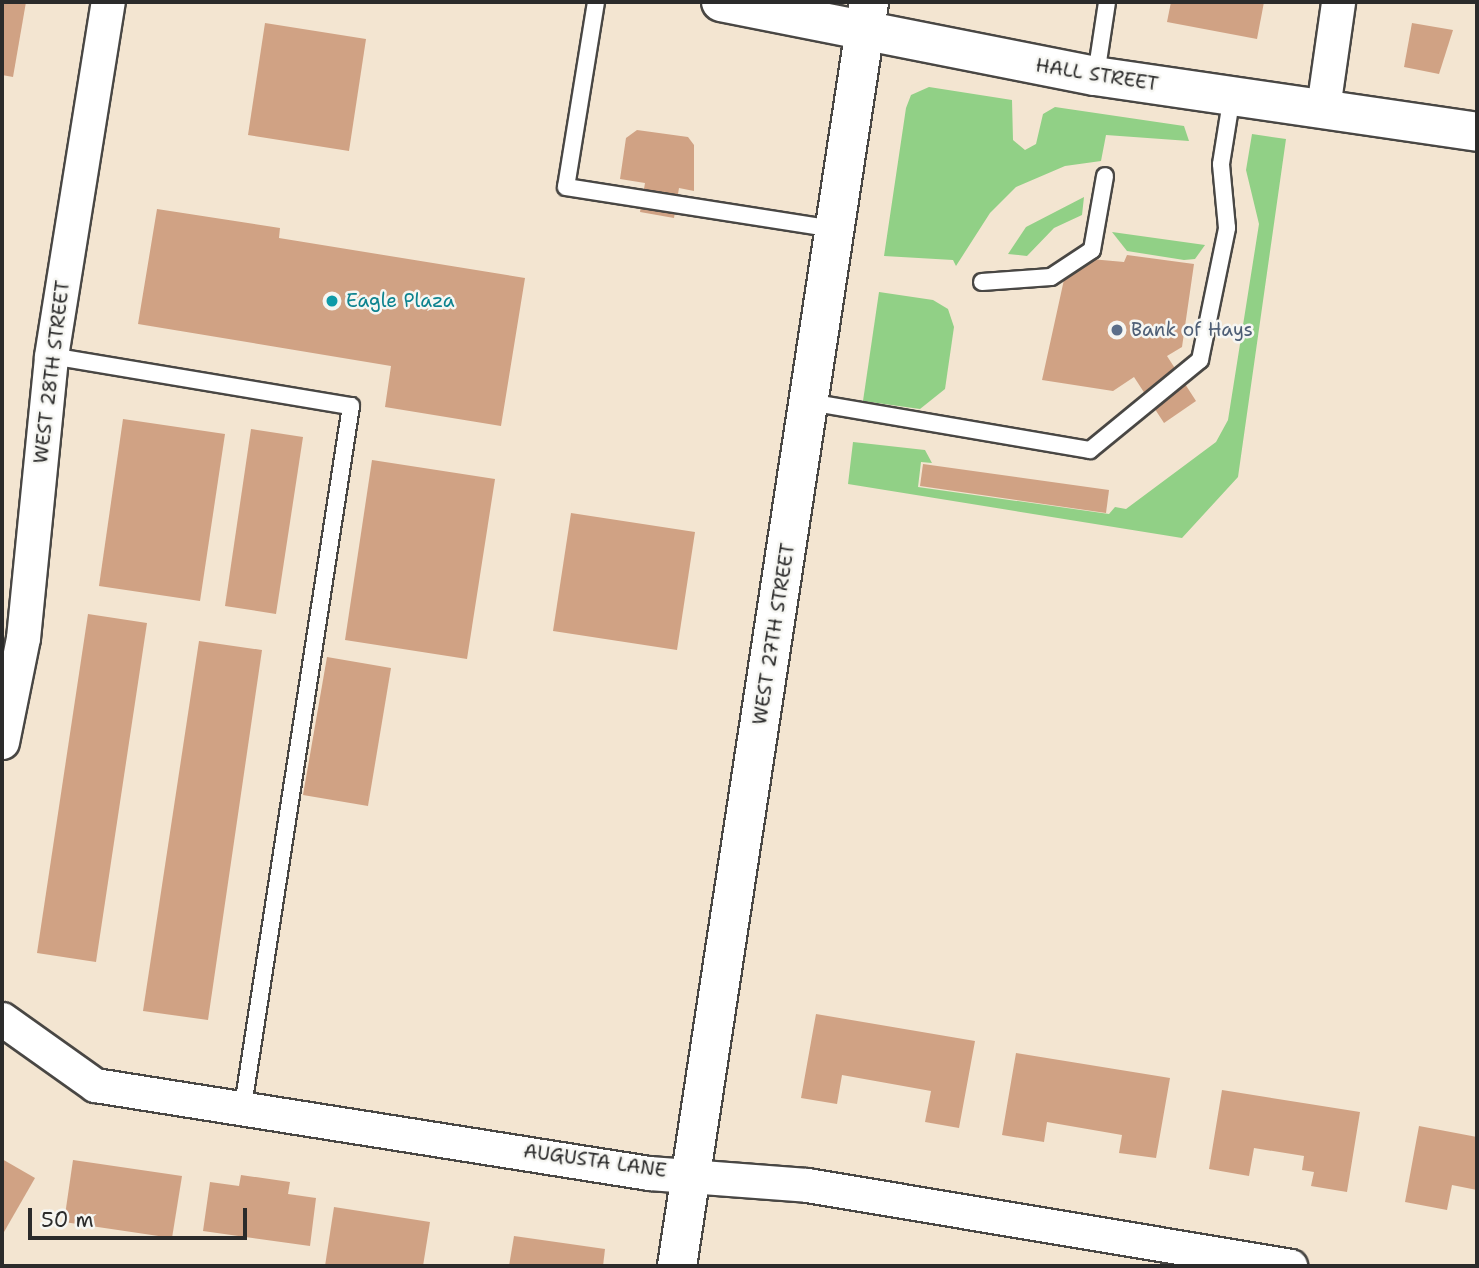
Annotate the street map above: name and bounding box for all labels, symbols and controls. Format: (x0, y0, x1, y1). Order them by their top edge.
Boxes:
street label: HALL STREET (1034, 54, 1160, 96)
street label: WEST 28TH STREET (29, 279, 75, 465)
place label: Eagle Plaza (346, 290, 455, 312)
marker: Eagle Plaza (324, 293, 340, 309)
place label: Bank of Hays (1131, 319, 1253, 341)
marker: Bank of Hays (1109, 322, 1125, 338)
street label: WEST 27TH STREET (748, 541, 800, 727)
street label: AUGUSTA LANE (522, 1140, 668, 1182)
scale bar (32, 1194, 250, 1238)
text: 50 m (41, 1206, 94, 1234)

